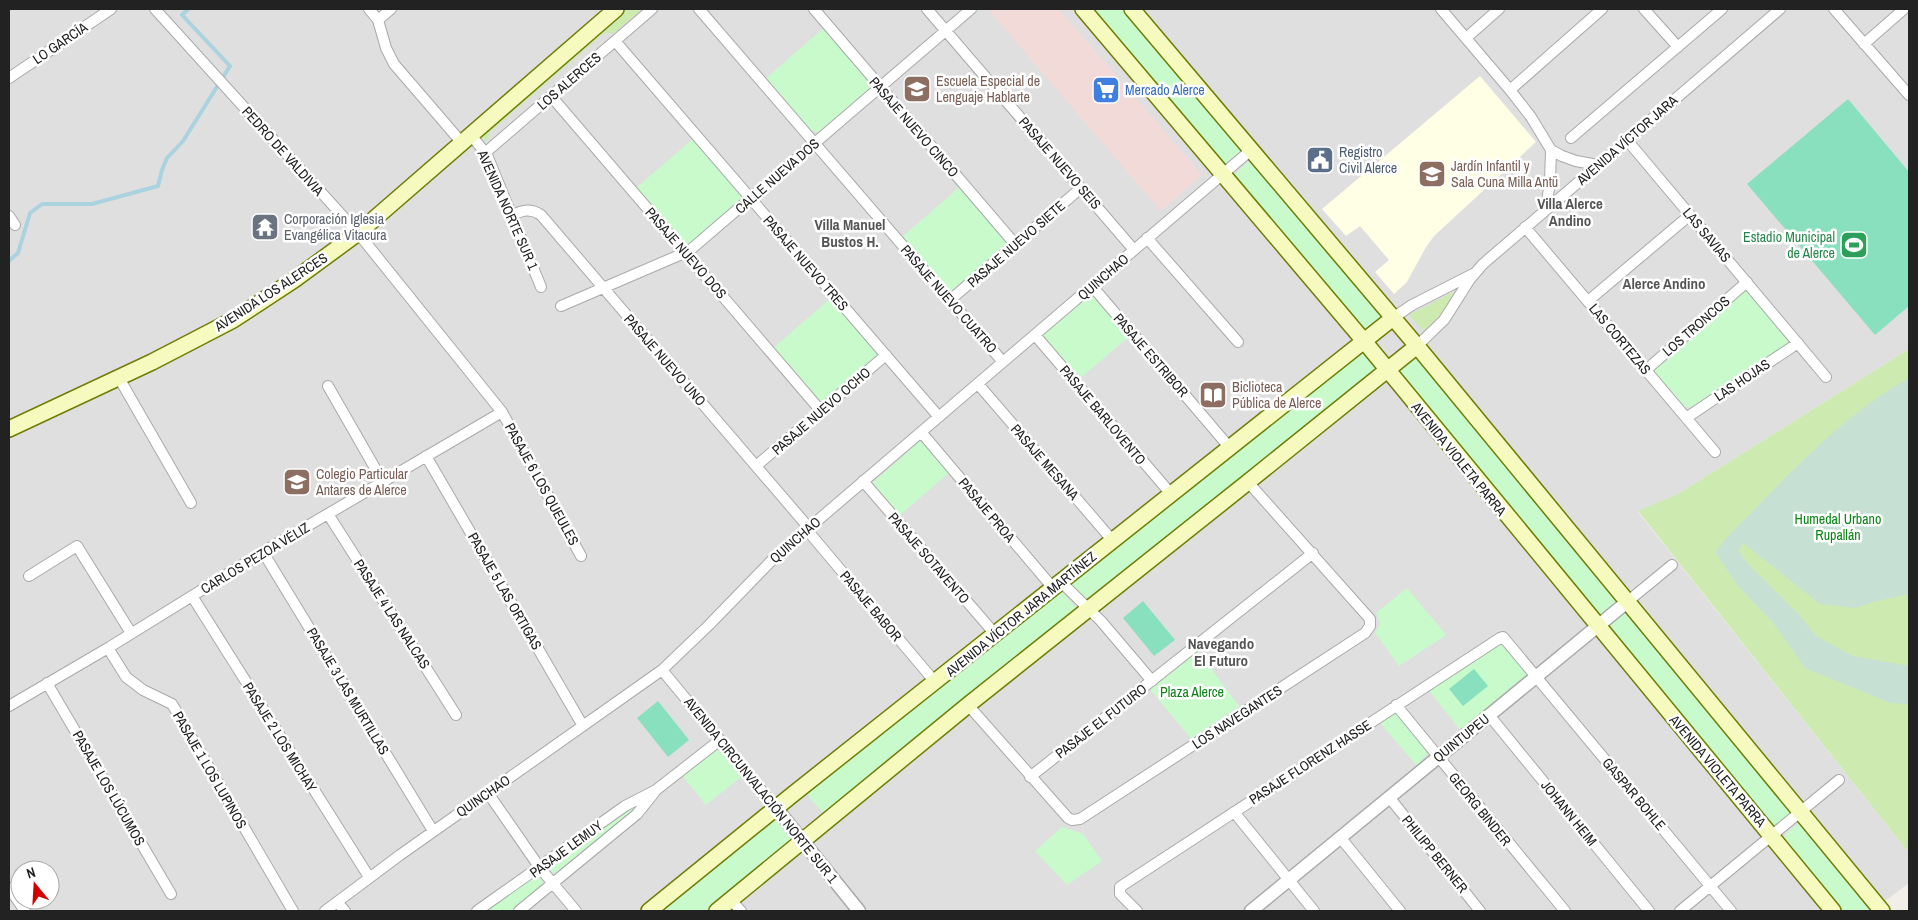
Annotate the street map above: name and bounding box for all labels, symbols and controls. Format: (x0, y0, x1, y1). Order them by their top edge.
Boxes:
street label: LO GARCÍA (29, 18, 91, 68)
street label: LOS ALERCES (533, 48, 605, 114)
place label: Escuela Especial de Lenguaje Hablarte (936, 72, 1040, 106)
street label: PASAJE NUEVO CINCO (865, 73, 963, 181)
school or university icon: Escuela Especial de Lenguaje Hablarte (902, 74, 932, 104)
supermarket icon: Mercado Alerce (1091, 75, 1121, 105)
place label: Mercado Alerce (1125, 81, 1205, 99)
street label: AVENIDA VÍCTOR JARA (1572, 91, 1681, 189)
street label: PEDRO DE VALDIVIA (238, 103, 328, 200)
street label: PASAJE NUEVO SEIS (1015, 113, 1105, 213)
street label: CALLE NUEVA DOS (731, 134, 823, 217)
place label: Registro Civil Alerce (1339, 143, 1397, 177)
public building icon: Registro Civil Alerce (1305, 145, 1335, 175)
street label: AVENIDA NORTE SUR 1 (473, 146, 543, 273)
place label: Jardín Infantil y Sala Cuna Milla Antü (1451, 157, 1558, 191)
school or university icon: Jardín Infantil y Sala Cuna Milla Antü (1417, 159, 1447, 189)
district label: Villa Alerce Andino (1537, 193, 1603, 231)
street label: PASAJE NUEVO SIETE (963, 197, 1069, 291)
street label: PASAJE NUEVO DOS (641, 204, 731, 303)
street label: LAS SAVIAS (1679, 204, 1735, 266)
place label: Corporación Iglesia Evangélica Vitacura (284, 210, 387, 244)
temple icon: Corporación Iglesia Evangélica Vitacura (250, 212, 280, 242)
street label: PASAJE NUEVO TRES (760, 212, 853, 315)
district label: Villa Manuel Bustos H. (815, 214, 885, 252)
place label: Estadio Municipal de Alerce (1743, 228, 1835, 262)
sports icon: Estadio Municipal de Alerce (1839, 230, 1869, 260)
street label: PASAJE NUEVO CUATRO (897, 241, 1001, 357)
street label: AVENIDA LOS ALERCES (210, 249, 331, 336)
street label: QUINCHAO (1074, 250, 1132, 304)
district label: Alerce Andino (1623, 273, 1705, 294)
street label: LOS TRONCOS (1659, 292, 1734, 360)
street label: LAS CORTEZAS (1585, 300, 1655, 378)
street label: PASAJE ESTRIBOR (1110, 309, 1192, 401)
street label: PASAJE NUEVO UNO (620, 310, 710, 410)
street label: LAS HOJAS (1711, 355, 1773, 405)
street label: PASAJE BARLOVENTO (1056, 361, 1150, 469)
street label: PASAJE NUEVO OCHO (768, 363, 874, 459)
place label: Biclioteca Pública de Alerce (1232, 378, 1321, 412)
library icon: Biclioteca Pública de Alerce (1198, 380, 1228, 410)
street label: AVENIDA VIOLETA PARRA (1407, 398, 1511, 520)
street label: PASAJE 6 LOS QUEULES (501, 420, 583, 549)
street label: PASAJE MESANA (1007, 420, 1083, 504)
place label: Colegio Particular Antares de Alerce (315, 465, 408, 499)
school or university icon: Colegio Particular Antares de Alerce (282, 467, 312, 497)
street label: PASAJE PROA (955, 474, 1019, 546)
street label: PASAJE SOTAVENTO (884, 509, 974, 607)
park label: Humedal Urbano Rupallán (1795, 510, 1881, 544)
street label: QUINCHAO (766, 513, 824, 567)
street label: CARLOS PEZOA VÉLIZ (197, 518, 313, 598)
street label: PASAJE 5 LAS ORTIGAS (464, 529, 546, 653)
street label: AVENIDA VÍCTOR JARA MARTÍNEZ (941, 548, 1100, 681)
street label: PASAJE 4 LAS NALCAS (350, 556, 434, 672)
street label: PASAJE BABOR (836, 567, 906, 645)
street label: PASAJE 3 LAS MURTILLAS (303, 624, 393, 758)
district label: Navegando El Futuro (1188, 633, 1254, 671)
street label: PASAJE 2 LOS MICHAY (239, 679, 321, 795)
street label: PASAJE EL FUTURO (1052, 680, 1150, 762)
street label: LOS NAVEGANTES (1189, 681, 1286, 753)
park label: Plaza Alerce (1160, 683, 1224, 701)
street label: AVENIDA CIRCUNVALACIÓN NORTE SUR 1 (680, 693, 842, 887)
street label: PASAJE 1 LOS LUPINOS (169, 708, 251, 832)
street label: QUINTUPEU (1429, 710, 1493, 766)
street label: AVENIDA VIOLETA PARRA (1665, 710, 1770, 831)
street label: PASAJE FLORENZ HASSE (1246, 716, 1374, 808)
street label: PASAJE LOS LÚCUMOS (69, 727, 149, 849)
street label: GASPAR BOHLE (1598, 754, 1670, 834)
street label: GEORG BINDER (1445, 769, 1515, 849)
street label: QUINCHAO (452, 771, 514, 821)
street label: JOHANN HEIM (1537, 777, 1601, 849)
street label: PHILIPP BERNER (1398, 811, 1472, 897)
street label: PASAJE LEMUY (526, 816, 606, 882)
north arrow (10, 860, 60, 910)
text: N (24, 863, 38, 882)

